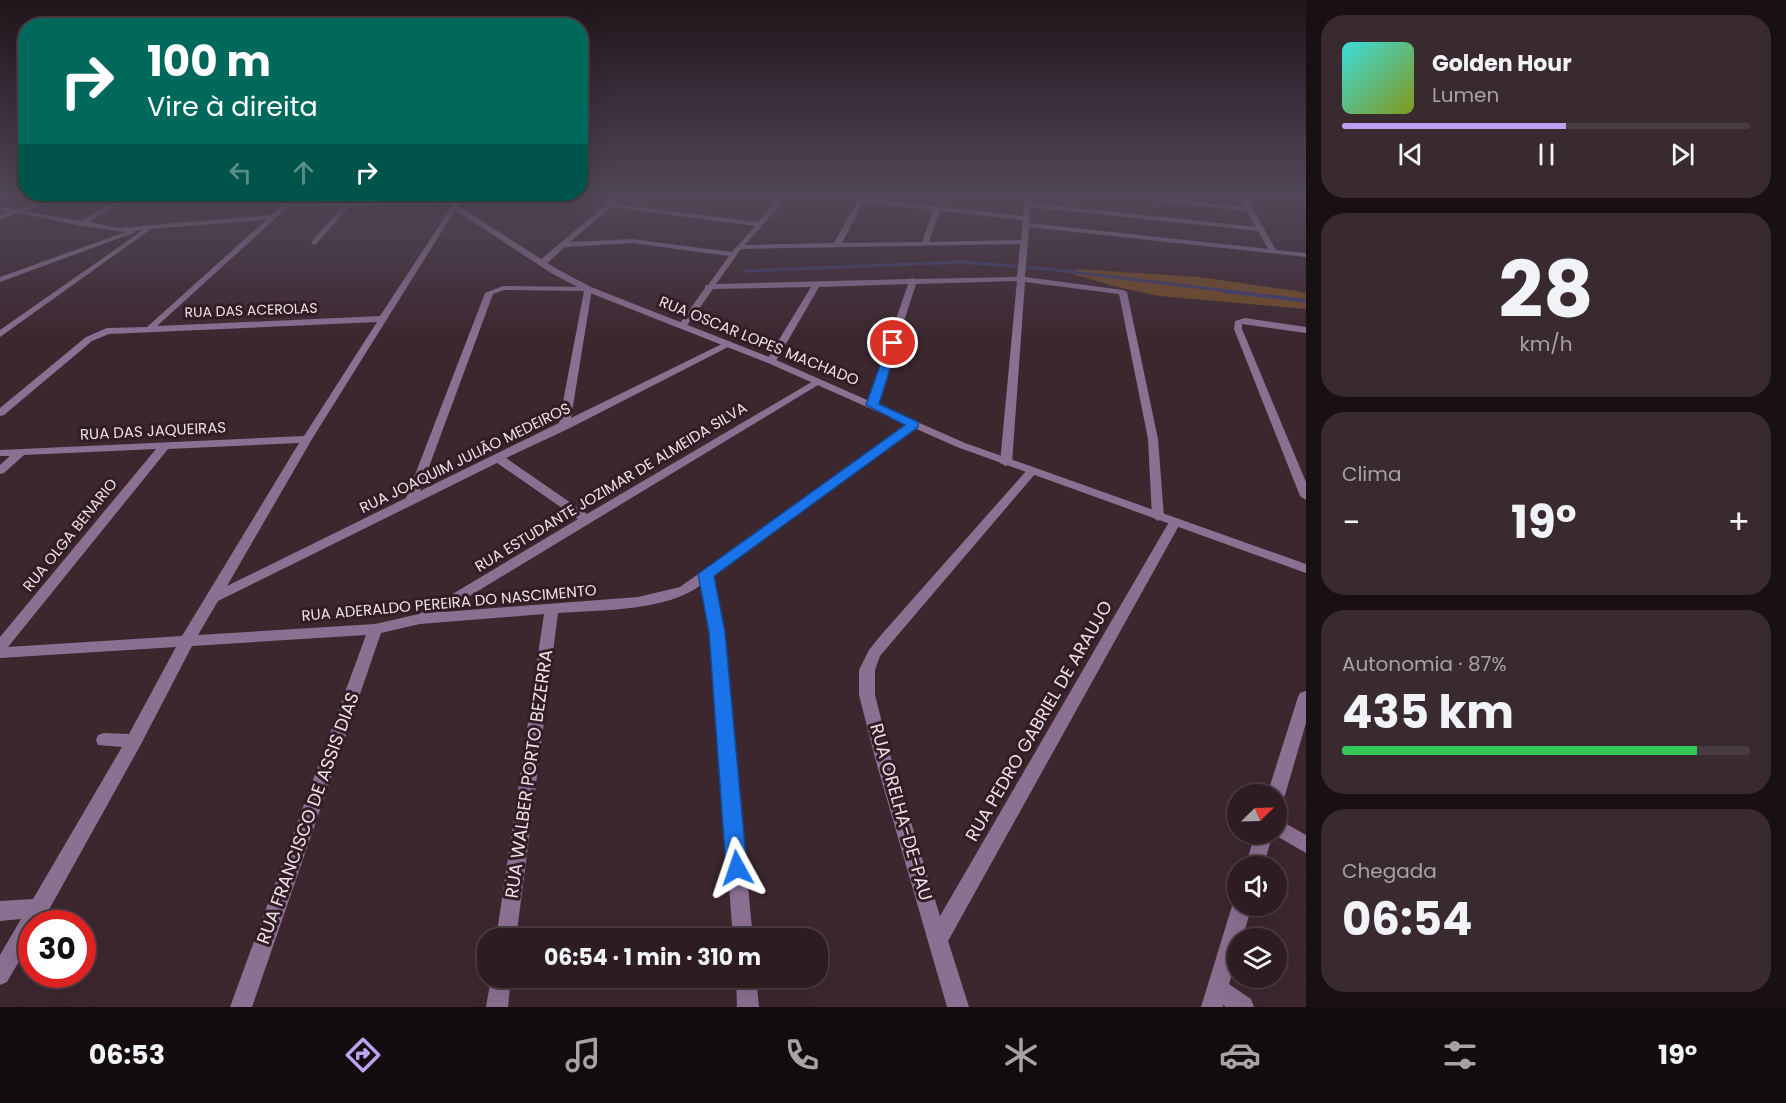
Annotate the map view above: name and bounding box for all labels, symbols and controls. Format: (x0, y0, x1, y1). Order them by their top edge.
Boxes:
text: 100 m (147, 32, 271, 91)
icon: right (48, 42, 126, 120)
text: Golden Hour (1432, 48, 1572, 79)
text: Lumen (1432, 81, 1499, 109)
text: Vire à direita (147, 88, 318, 125)
icon: previous (1394, 138, 1427, 171)
icon: pause (1530, 138, 1563, 171)
icon: next (1666, 138, 1699, 171)
icon: left (224, 156, 257, 189)
icon: ahead (287, 156, 320, 189)
icon: right (350, 156, 383, 189)
text: 28 (1498, 235, 1594, 344)
street label: RUA OSCAR LOPES MACHADO (656, 291, 862, 390)
street label: RUA DAS ACEROLAS (184, 298, 318, 322)
pin (867, 317, 918, 368)
icon: arrive (876, 326, 909, 359)
text: km/h (1519, 330, 1573, 358)
street label: RUA JOAQUIM JULIÃO MEDEIROS (356, 397, 574, 518)
street label: RUA ESTUDANTE JOZIMAR DE ALMEIDA SILVA (471, 397, 751, 576)
street label: RUA DAS JAQUEIRAS (79, 416, 227, 445)
text: Clima (1342, 460, 1401, 488)
street label: RUA OLGA BENARIO (18, 474, 122, 596)
text: 19° (1511, 491, 1577, 554)
text: − (1342, 499, 1360, 546)
text: + (1727, 499, 1750, 546)
street label: RUA ADERALDO PEREIRA DO NASCIMENTO (301, 579, 598, 626)
street label: RUA PEDRO GABRIEL DE ARAUJO (959, 596, 1118, 846)
street label: RUA WALBER PORTO BEZERRA (499, 648, 558, 900)
text: Autonomia · 87% (1342, 650, 1507, 678)
text: 435 km (1342, 681, 1514, 744)
street label: RUA FRANCISCO DE ASSIS DIAS (250, 688, 365, 947)
street label: RUA ORELHA-DE-PAU (864, 720, 939, 903)
north arrow (1227, 784, 1287, 844)
map controls (1227, 784, 1287, 988)
position arrow (705, 836, 769, 900)
button: sound (1227, 856, 1287, 916)
text: Chegada (1342, 857, 1437, 885)
text: 06:54 (1342, 888, 1473, 951)
speed limit sign: 30 (18, 910, 96, 988)
button: layers (1227, 928, 1287, 988)
text: 06:54 · 1 min · 310 m (544, 942, 761, 973)
icon: directions (342, 1034, 384, 1076)
icon: music (562, 1034, 604, 1076)
icon: phone (781, 1034, 823, 1076)
icon: climate (1000, 1034, 1042, 1076)
icon: car (1219, 1034, 1261, 1076)
icon: filters (1439, 1034, 1481, 1076)
text: 06:53 (89, 1036, 165, 1073)
text: 19° (1658, 1036, 1697, 1073)

